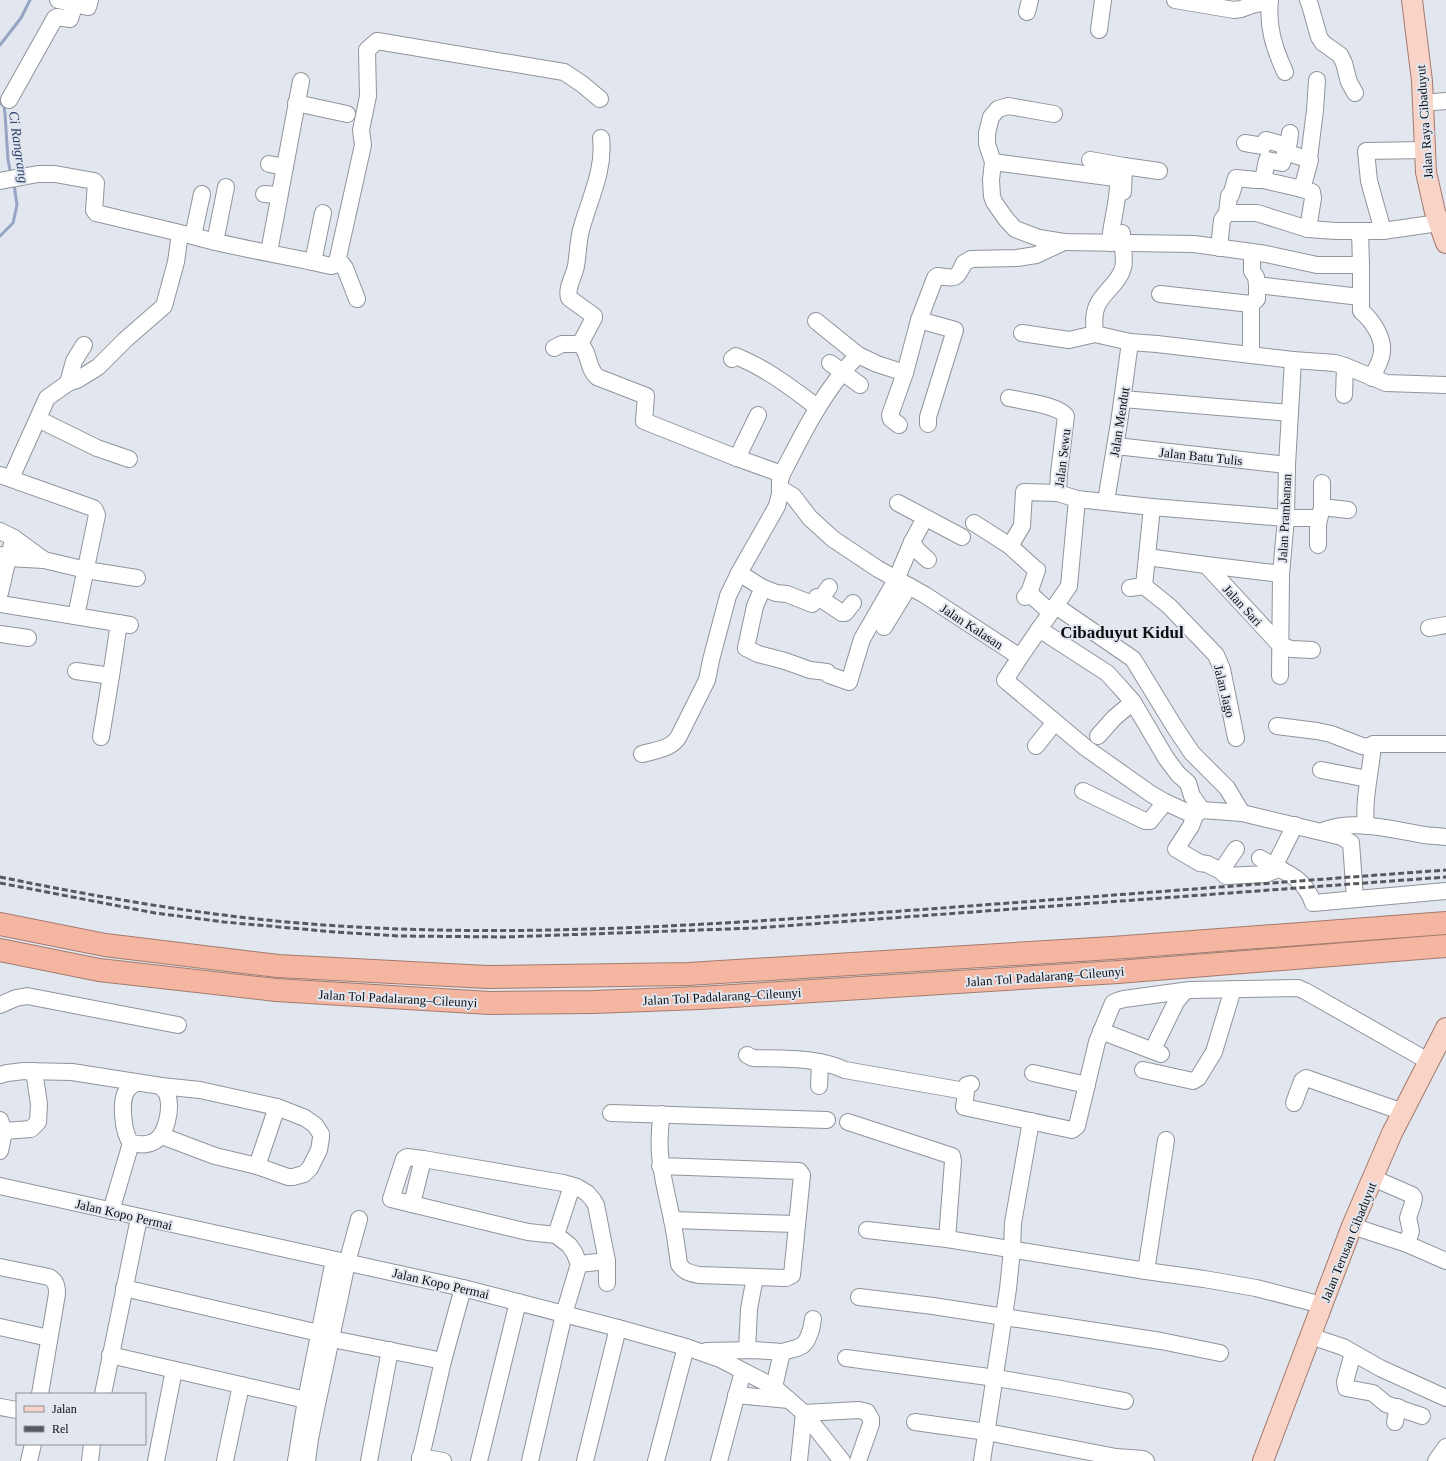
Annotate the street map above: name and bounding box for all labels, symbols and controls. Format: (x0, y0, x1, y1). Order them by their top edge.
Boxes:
street label: Jalan Raya Cibaduyut (1413, 64, 1436, 179)
water label: Ci Rangrang (6, 110, 31, 184)
street label: Jalan Mendut (1107, 386, 1132, 458)
street label: Jalan Sewu (1051, 427, 1074, 488)
street label: Jalan Batu Tulis (1158, 445, 1243, 468)
street label: Jalan Prambanan (1275, 473, 1294, 563)
street label: Jalan Sari (1220, 582, 1266, 629)
street label: Jalan Kalasan (938, 601, 1006, 653)
district label: Cibaduyut Kidul (1060, 623, 1184, 642)
street label: Jalan Jago (1211, 663, 1238, 719)
street label: Jalan Tol Padalarang–Cileunyi (965, 963, 1125, 990)
street label: Jalan Tol Padalarang–Cileunyi (642, 985, 802, 1008)
street label: Jalan Tol Padalarang–Cileunyi (318, 987, 478, 1010)
street label: Jalan Terusan Cibaduyut (1318, 1180, 1380, 1304)
street label: Jalan Kopo Permai (74, 1196, 174, 1233)
street label: Jalan Kopo Permai (391, 1265, 491, 1302)
legend (16, 1393, 146, 1445)
text: Jalan (52, 1402, 77, 1416)
text: Rel (52, 1422, 69, 1436)

